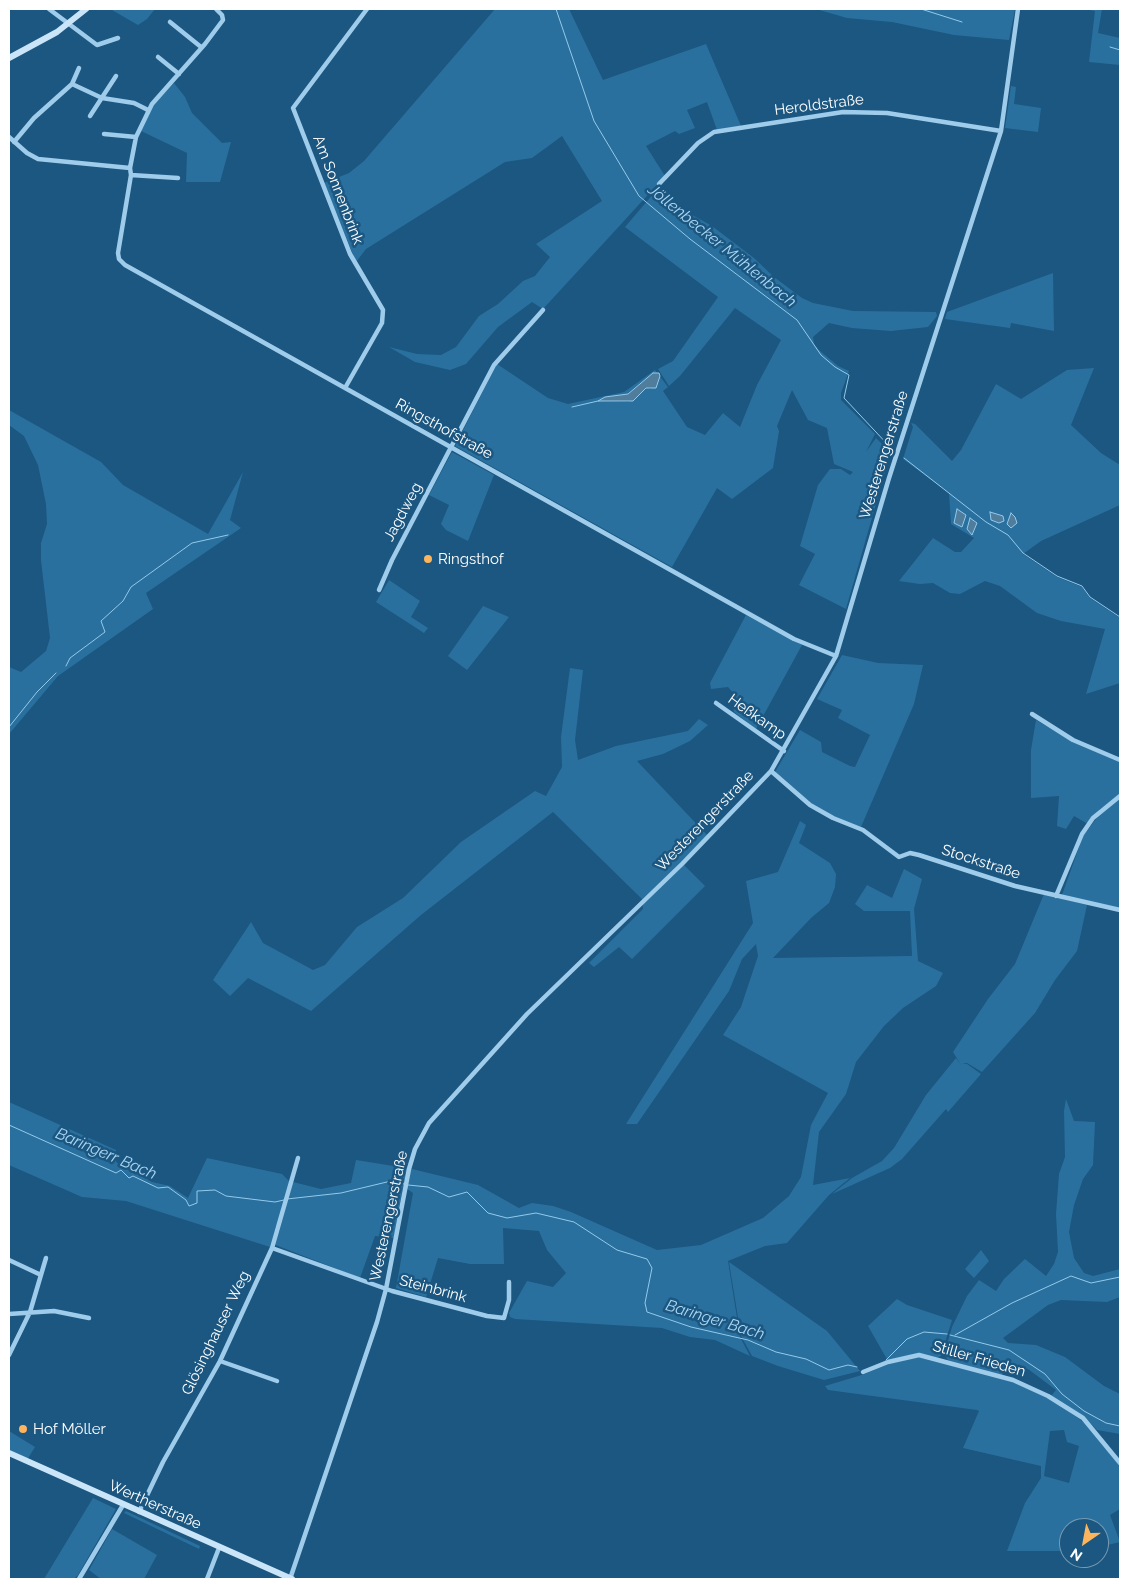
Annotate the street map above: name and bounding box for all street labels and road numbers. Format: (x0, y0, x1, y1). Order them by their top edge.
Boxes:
street label: Heroldstraße (773, 91, 865, 119)
street label: Am Sonnenbrink (309, 133, 367, 247)
street label: Westerengerstraße (856, 389, 912, 521)
street label: Ringsthofstraße (392, 395, 496, 463)
street label: Jagdweg (380, 480, 426, 544)
street label: Heßkamp (724, 690, 790, 744)
street label: Westerengerstraße (652, 767, 758, 875)
street label: Stockstraße (939, 841, 1023, 883)
street label: Westerengerstraße (366, 1149, 412, 1283)
street label: Glösinghauser Weg (178, 1268, 254, 1398)
street label: Steinbrink (397, 1271, 469, 1307)
street label: Stiller Frieden (930, 1337, 1028, 1381)
street label: Wertherstraße (106, 1477, 204, 1533)

